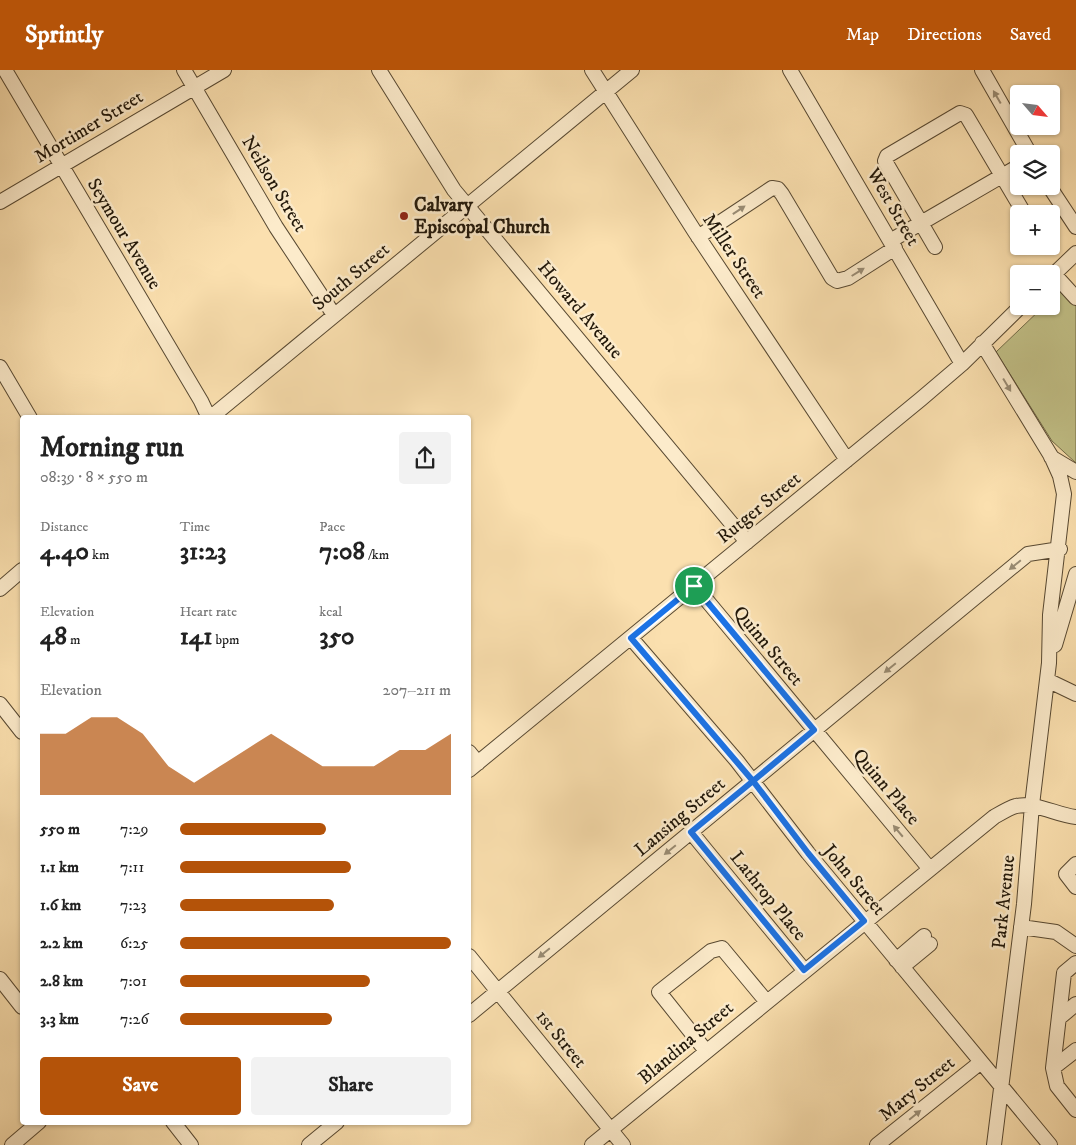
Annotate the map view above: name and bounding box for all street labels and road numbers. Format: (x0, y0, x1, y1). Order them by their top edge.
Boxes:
street label: Mortimer Street (31, 86, 147, 168)
street label: Neilson Street (236, 132, 312, 236)
street label: West Street (861, 163, 924, 250)
street label: Seymour Avenue (82, 174, 166, 294)
street label: Miller Street (697, 209, 771, 303)
street label: South Street (308, 238, 394, 316)
street label: Howard Avenue (532, 256, 628, 364)
street label: Rutger Street (712, 467, 806, 549)
street label: Quinn Street (728, 601, 808, 691)
street label: Quinn Place (847, 744, 925, 830)
street label: Lansing Street (630, 772, 730, 862)
street label: John Street (816, 838, 890, 920)
street label: Lathrop Place (725, 847, 811, 946)
street label: Park Avenue (988, 854, 1020, 950)
street label: Blandina Street (634, 997, 738, 1089)
street label: 1st Street (531, 1005, 591, 1073)
street label: Mary Street (875, 1052, 959, 1126)

